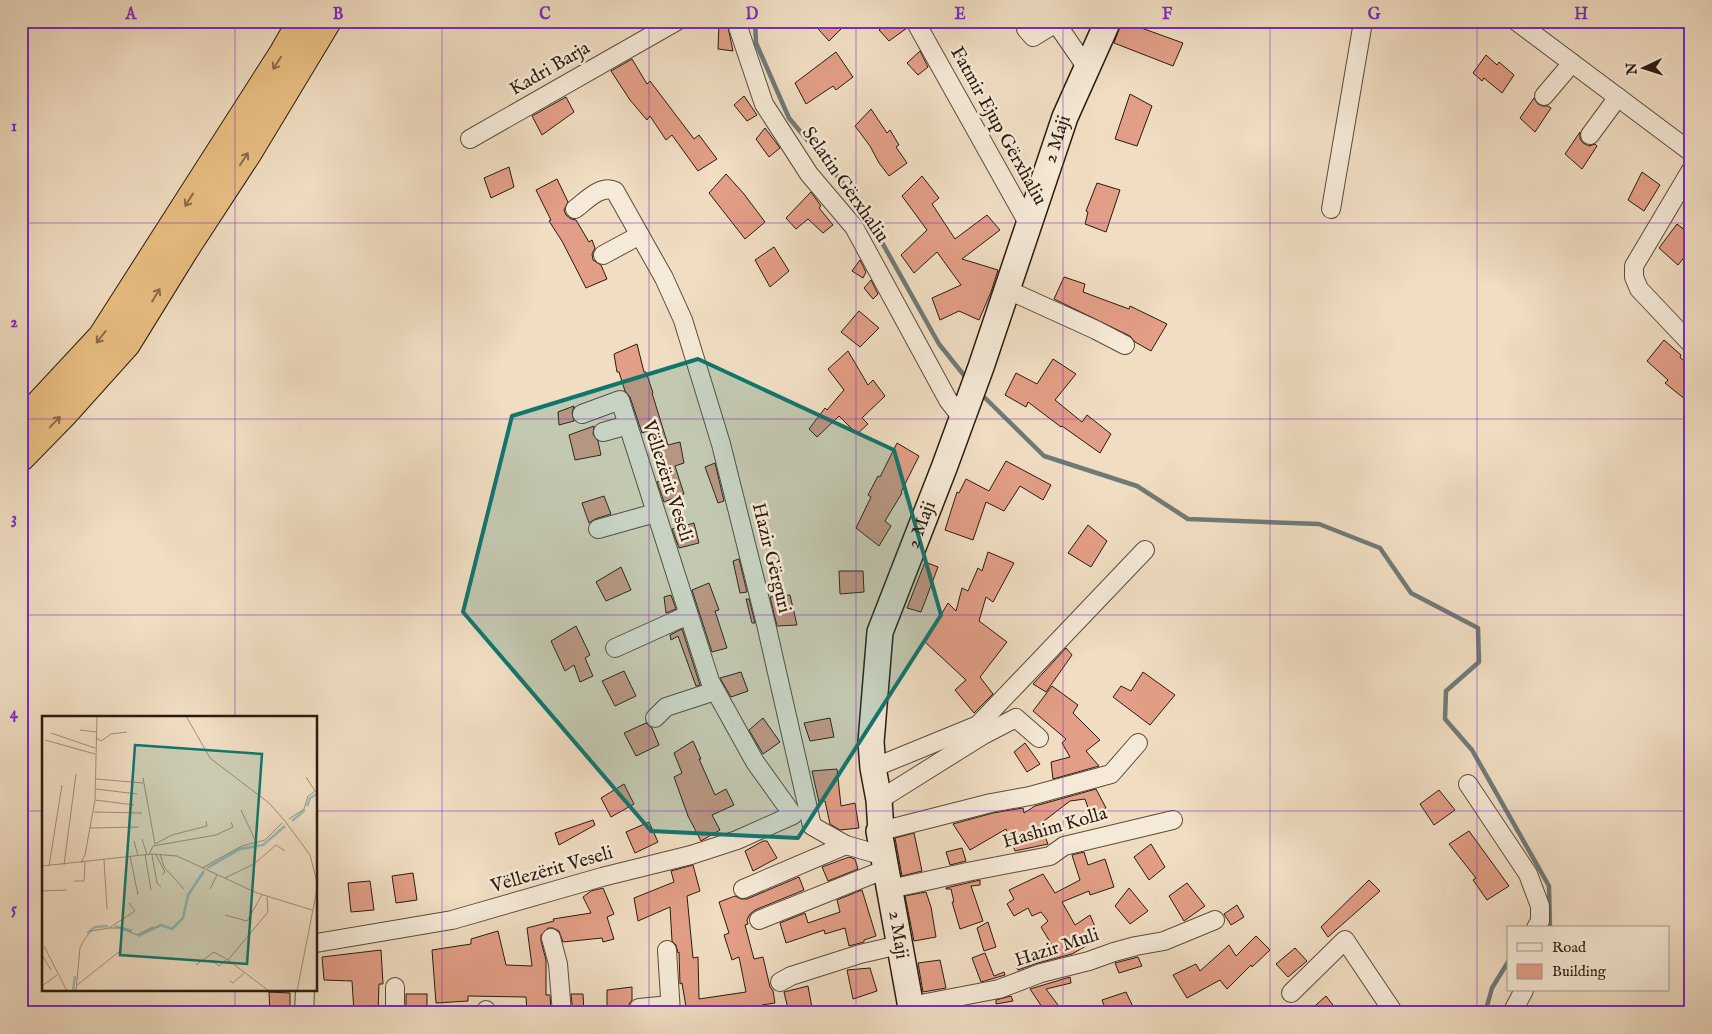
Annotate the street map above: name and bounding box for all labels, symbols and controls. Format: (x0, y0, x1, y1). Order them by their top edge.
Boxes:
text: A (125, 5, 138, 25)
text: B (333, 5, 344, 25)
text: C (539, 5, 551, 25)
text: D (746, 5, 759, 25)
text: E (954, 5, 966, 25)
text: F (1162, 5, 1173, 25)
text: G (1368, 5, 1381, 25)
text: H (1574, 5, 1588, 25)
street label: Kadri Barja (506, 36, 595, 102)
street label: Fatmir Ejup Gërxhaliu (944, 42, 1052, 210)
north arrow (1620, 42, 1670, 92)
one-way arrow (271, 56, 282, 70)
text: N (1623, 62, 1641, 77)
street label: 2 Maji (1038, 112, 1077, 166)
text: 1 (11, 117, 17, 137)
street label: Selatin Gërxhaliu (796, 122, 894, 248)
one-way arrow (239, 152, 249, 166)
one-way arrow (184, 193, 194, 207)
one-way arrow (152, 289, 162, 303)
text: 2 (10, 313, 18, 333)
one-way arrow (96, 330, 107, 343)
one-way arrow (49, 416, 61, 428)
street label: Vëllezërit Veseli (636, 416, 698, 545)
street label: 2 Maji (902, 498, 942, 552)
street label: Hazir Gërguri (746, 500, 796, 616)
text: 3 (11, 509, 17, 529)
text: 4 (10, 704, 19, 724)
inset map (42, 716, 318, 992)
street label: Hashim Kolla (1000, 801, 1111, 854)
street label: Vëllezërit Veseli (487, 841, 616, 899)
text: 5 (11, 900, 17, 920)
street label: 2 Maji (882, 909, 914, 961)
street label: Hazir Muli (1012, 923, 1102, 973)
legend (1507, 926, 1670, 992)
text: Road (1552, 938, 1587, 957)
text: Building (1552, 962, 1607, 981)

